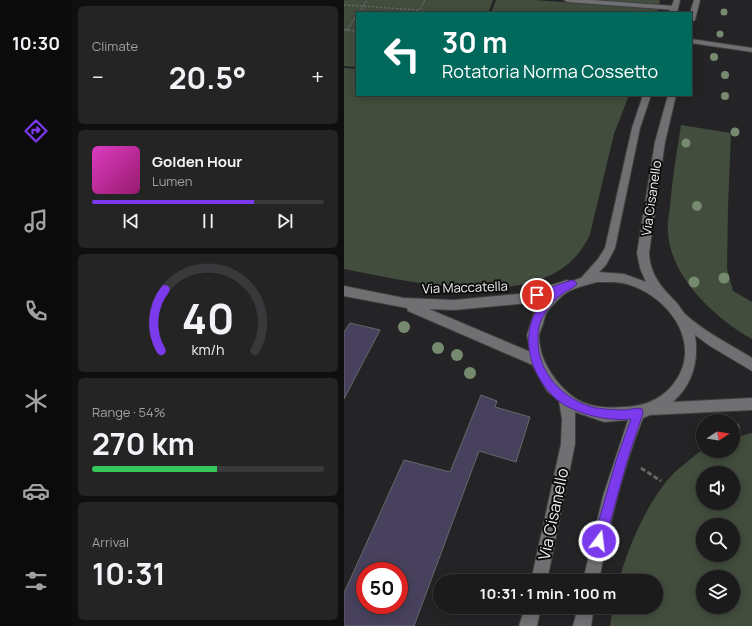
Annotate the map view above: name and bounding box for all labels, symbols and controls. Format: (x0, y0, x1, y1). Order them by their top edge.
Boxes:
text: 30 m (442, 23, 507, 61)
icon: left (376, 28, 428, 80)
text: 10:30 (12, 31, 60, 55)
text: Climate (92, 37, 138, 55)
text: 20.5° (169, 57, 247, 98)
text: Rotatoria Norma Cossetto (442, 59, 658, 83)
text: − (92, 62, 104, 92)
text: + (311, 62, 324, 92)
icon: directions (22, 117, 50, 145)
text: Golden Hour (152, 151, 242, 172)
street label: Via Cisanello (637, 159, 665, 237)
text: Lumen (152, 172, 192, 190)
icon: music (22, 207, 50, 235)
icon: previous (120, 210, 142, 232)
icon: pause (197, 210, 219, 232)
icon: next (274, 210, 296, 232)
street label: Via Maccatella (422, 277, 508, 297)
pin (520, 278, 554, 312)
icon: arrive (526, 284, 548, 306)
text: 40 (182, 290, 234, 346)
icon: phone (22, 297, 50, 325)
text: km/h (191, 340, 225, 359)
icon: climate (22, 387, 50, 415)
text: Range · 54% (92, 403, 165, 421)
north arrow (696, 414, 740, 458)
map controls (696, 414, 740, 614)
text: 270 km (92, 423, 195, 464)
street label: Via Cisanello (533, 466, 573, 562)
button: sound (696, 466, 740, 510)
icon: car (22, 477, 50, 505)
button: search (696, 518, 740, 562)
position arrow (578, 520, 620, 562)
text: Arrival (92, 533, 129, 551)
text: 10:31 (92, 553, 166, 594)
speed limit sign: 50 (356, 562, 408, 614)
icon: filters (22, 567, 50, 595)
button: layers (696, 570, 740, 614)
text: 10:31 · 1 min · 100 m (480, 583, 616, 604)

